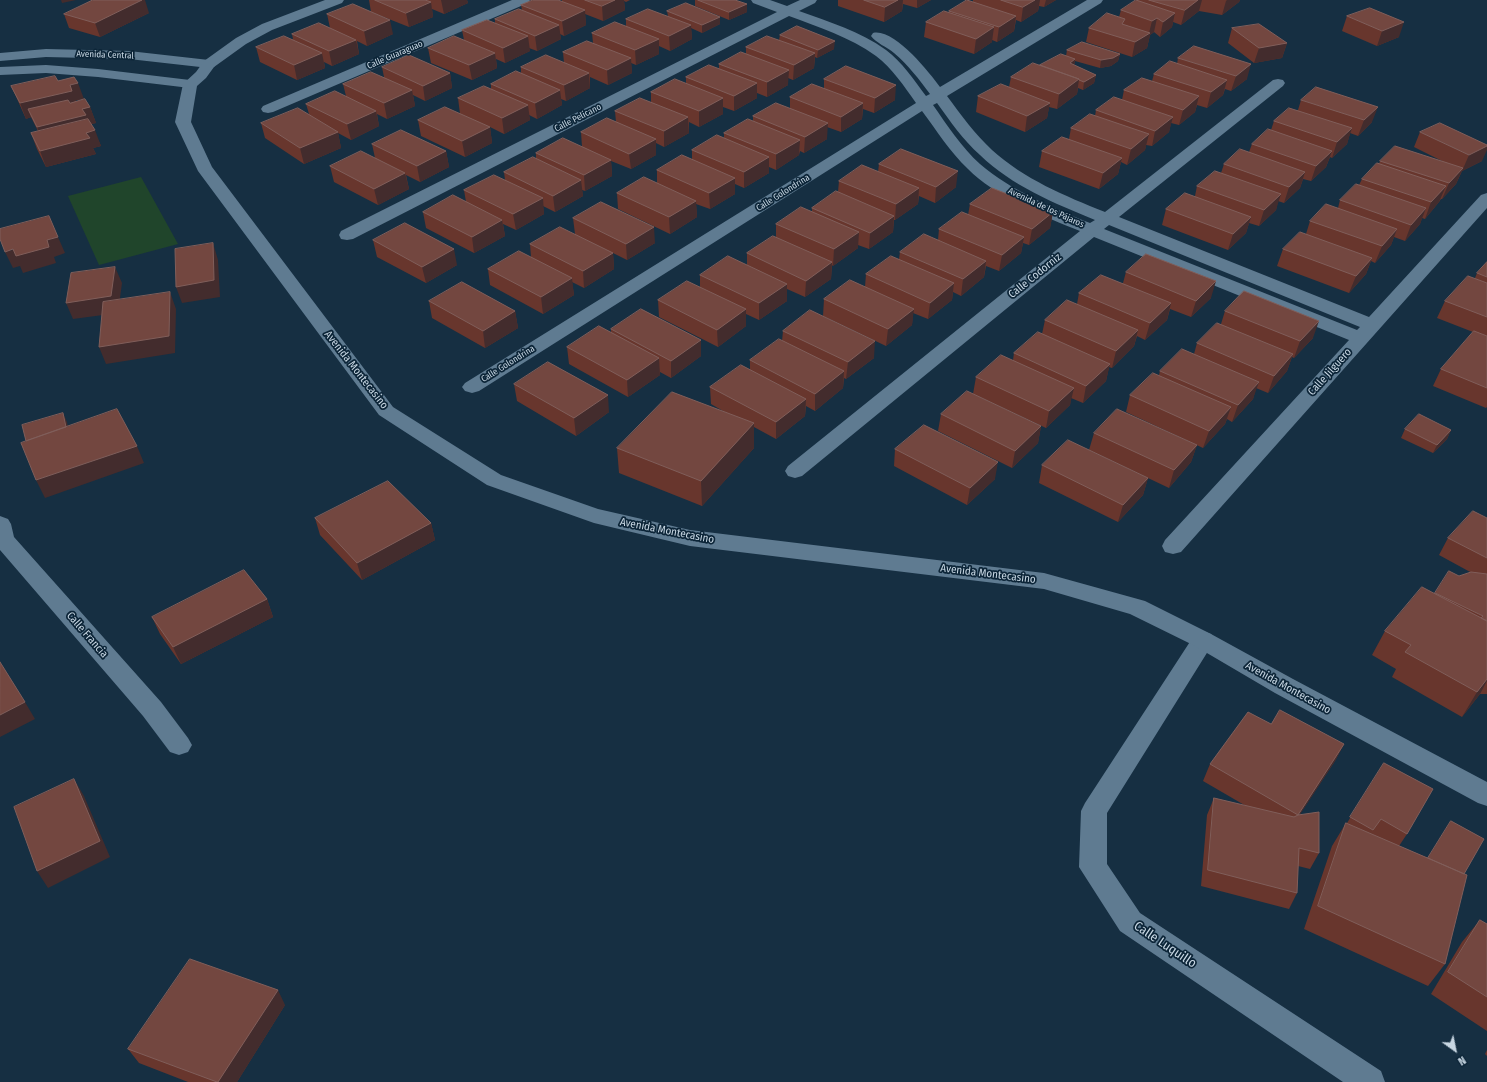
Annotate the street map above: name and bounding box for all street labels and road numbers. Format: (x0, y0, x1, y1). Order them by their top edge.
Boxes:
street label: Calle Guaraguao (365, 38, 425, 72)
street label: Avenida Central (76, 49, 134, 61)
street label: Calle Pelícano (553, 102, 603, 134)
street label: Calle Golondrina (754, 172, 812, 214)
street label: Avenida de los Pájaros (1006, 186, 1086, 230)
street label: Calle Codorniz (1006, 251, 1064, 301)
street label: Avenida Montecasino (321, 328, 391, 412)
street label: Calle Golondrina (479, 343, 537, 385)
street label: Calle Jilguero (1305, 346, 1355, 398)
street label: Avenida Montecasino (619, 515, 715, 547)
street label: Avenida Montecasino (940, 562, 1036, 586)
street label: Calle Francia (63, 609, 111, 661)
street label: Avenida Montecasino (1243, 659, 1333, 717)
street label: Calle Luquillo (1131, 918, 1199, 972)

